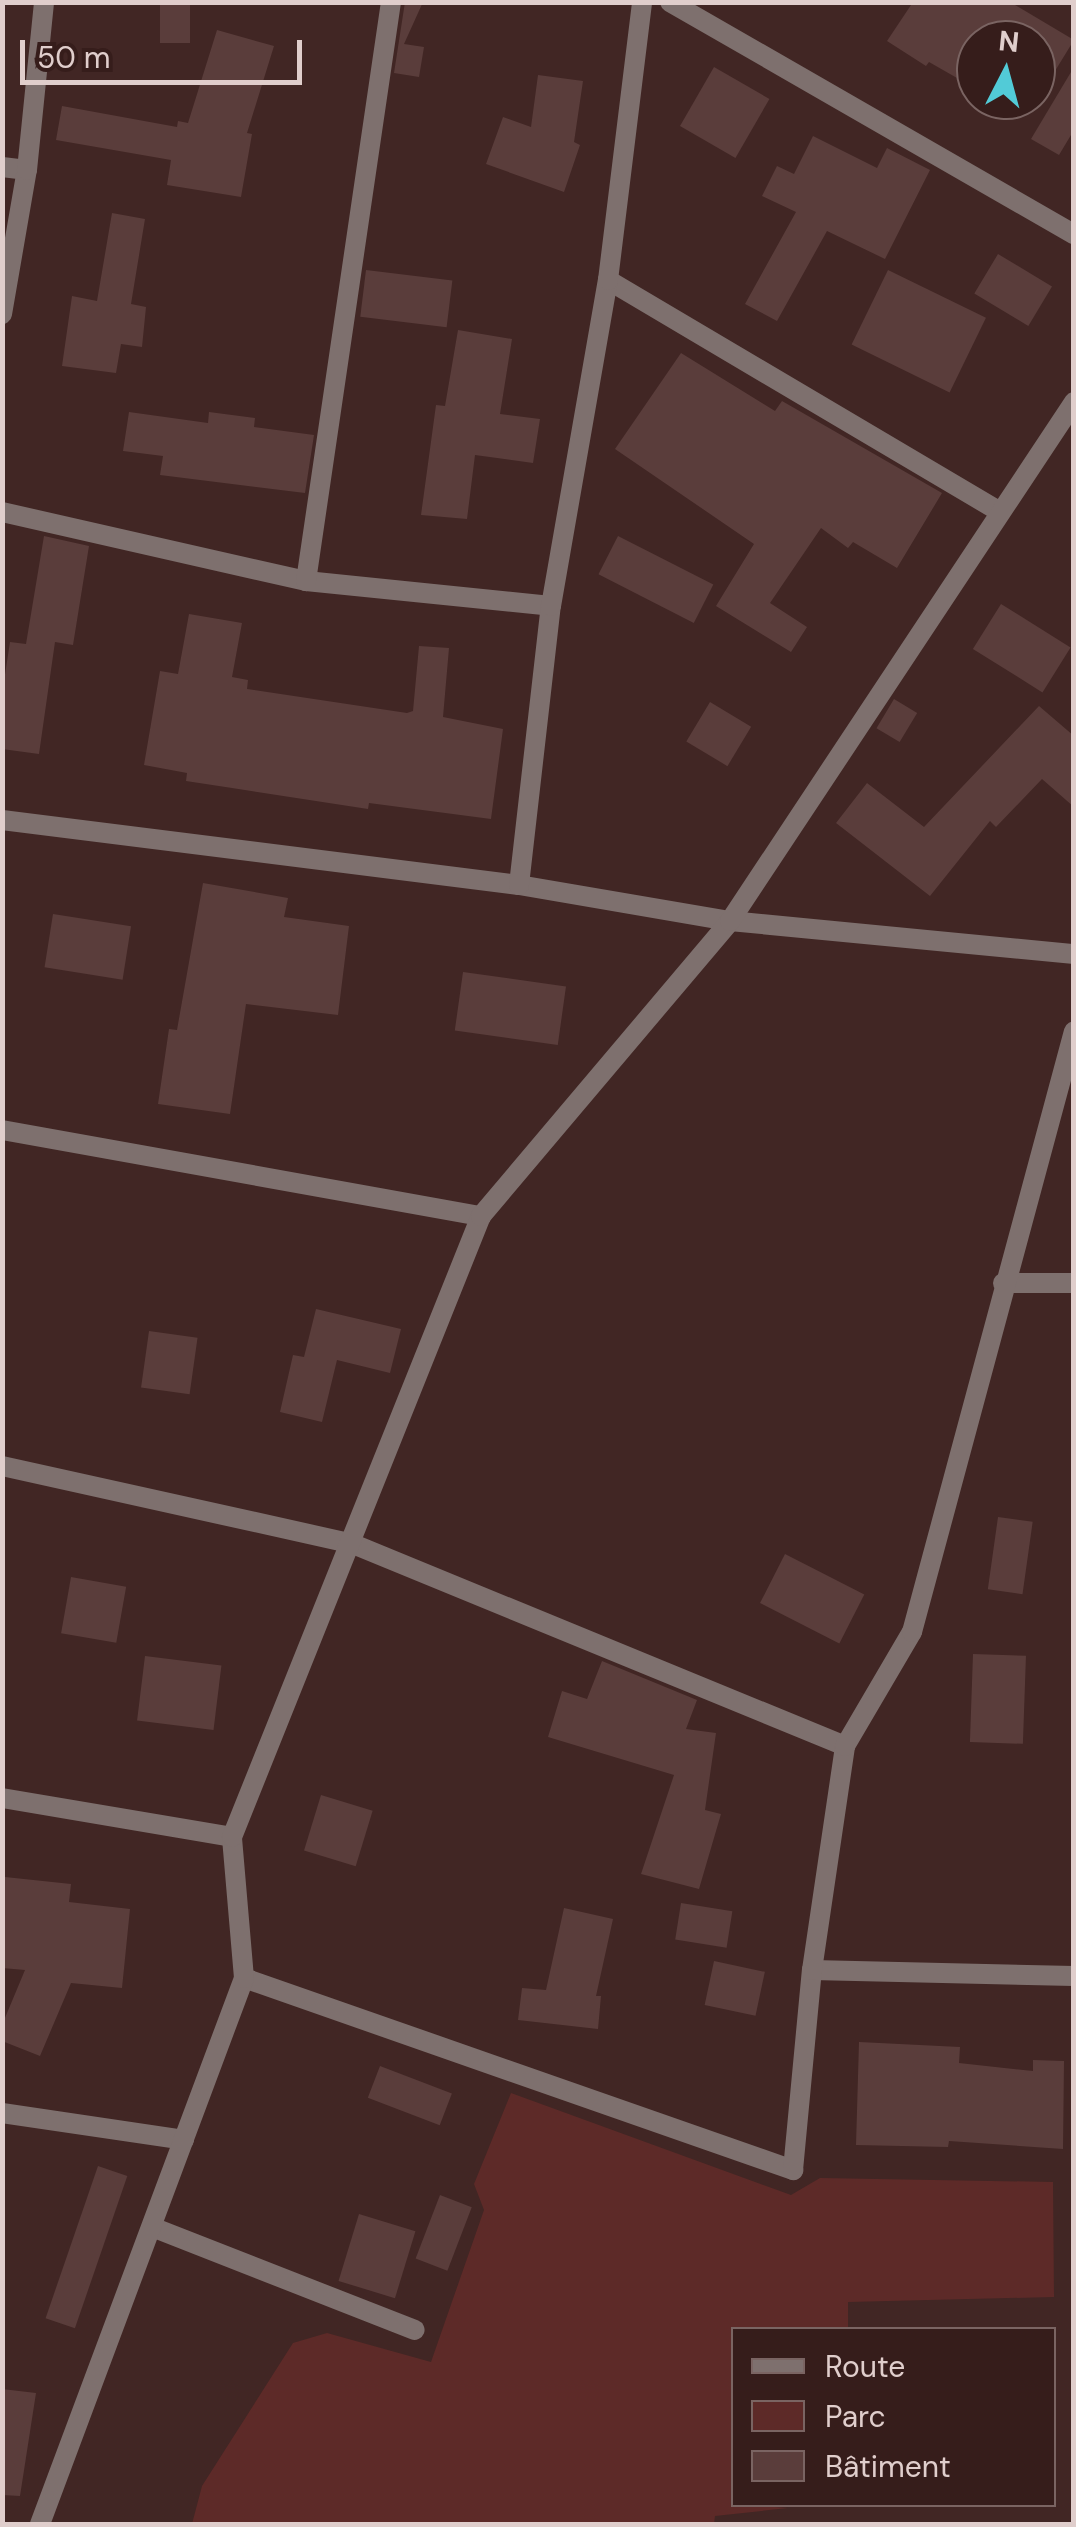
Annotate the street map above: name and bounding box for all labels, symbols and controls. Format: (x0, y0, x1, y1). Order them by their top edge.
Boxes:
scale bar (25, 20, 308, 82)
north arrow (956, 20, 1056, 120)
text: N (997, 22, 1021, 61)
text: 50 m (37, 38, 111, 77)
legend (731, 2327, 1056, 2507)
text: Route (825, 2347, 905, 2386)
text: Parc (825, 2397, 886, 2436)
text: Bâtiment (825, 2447, 951, 2486)

